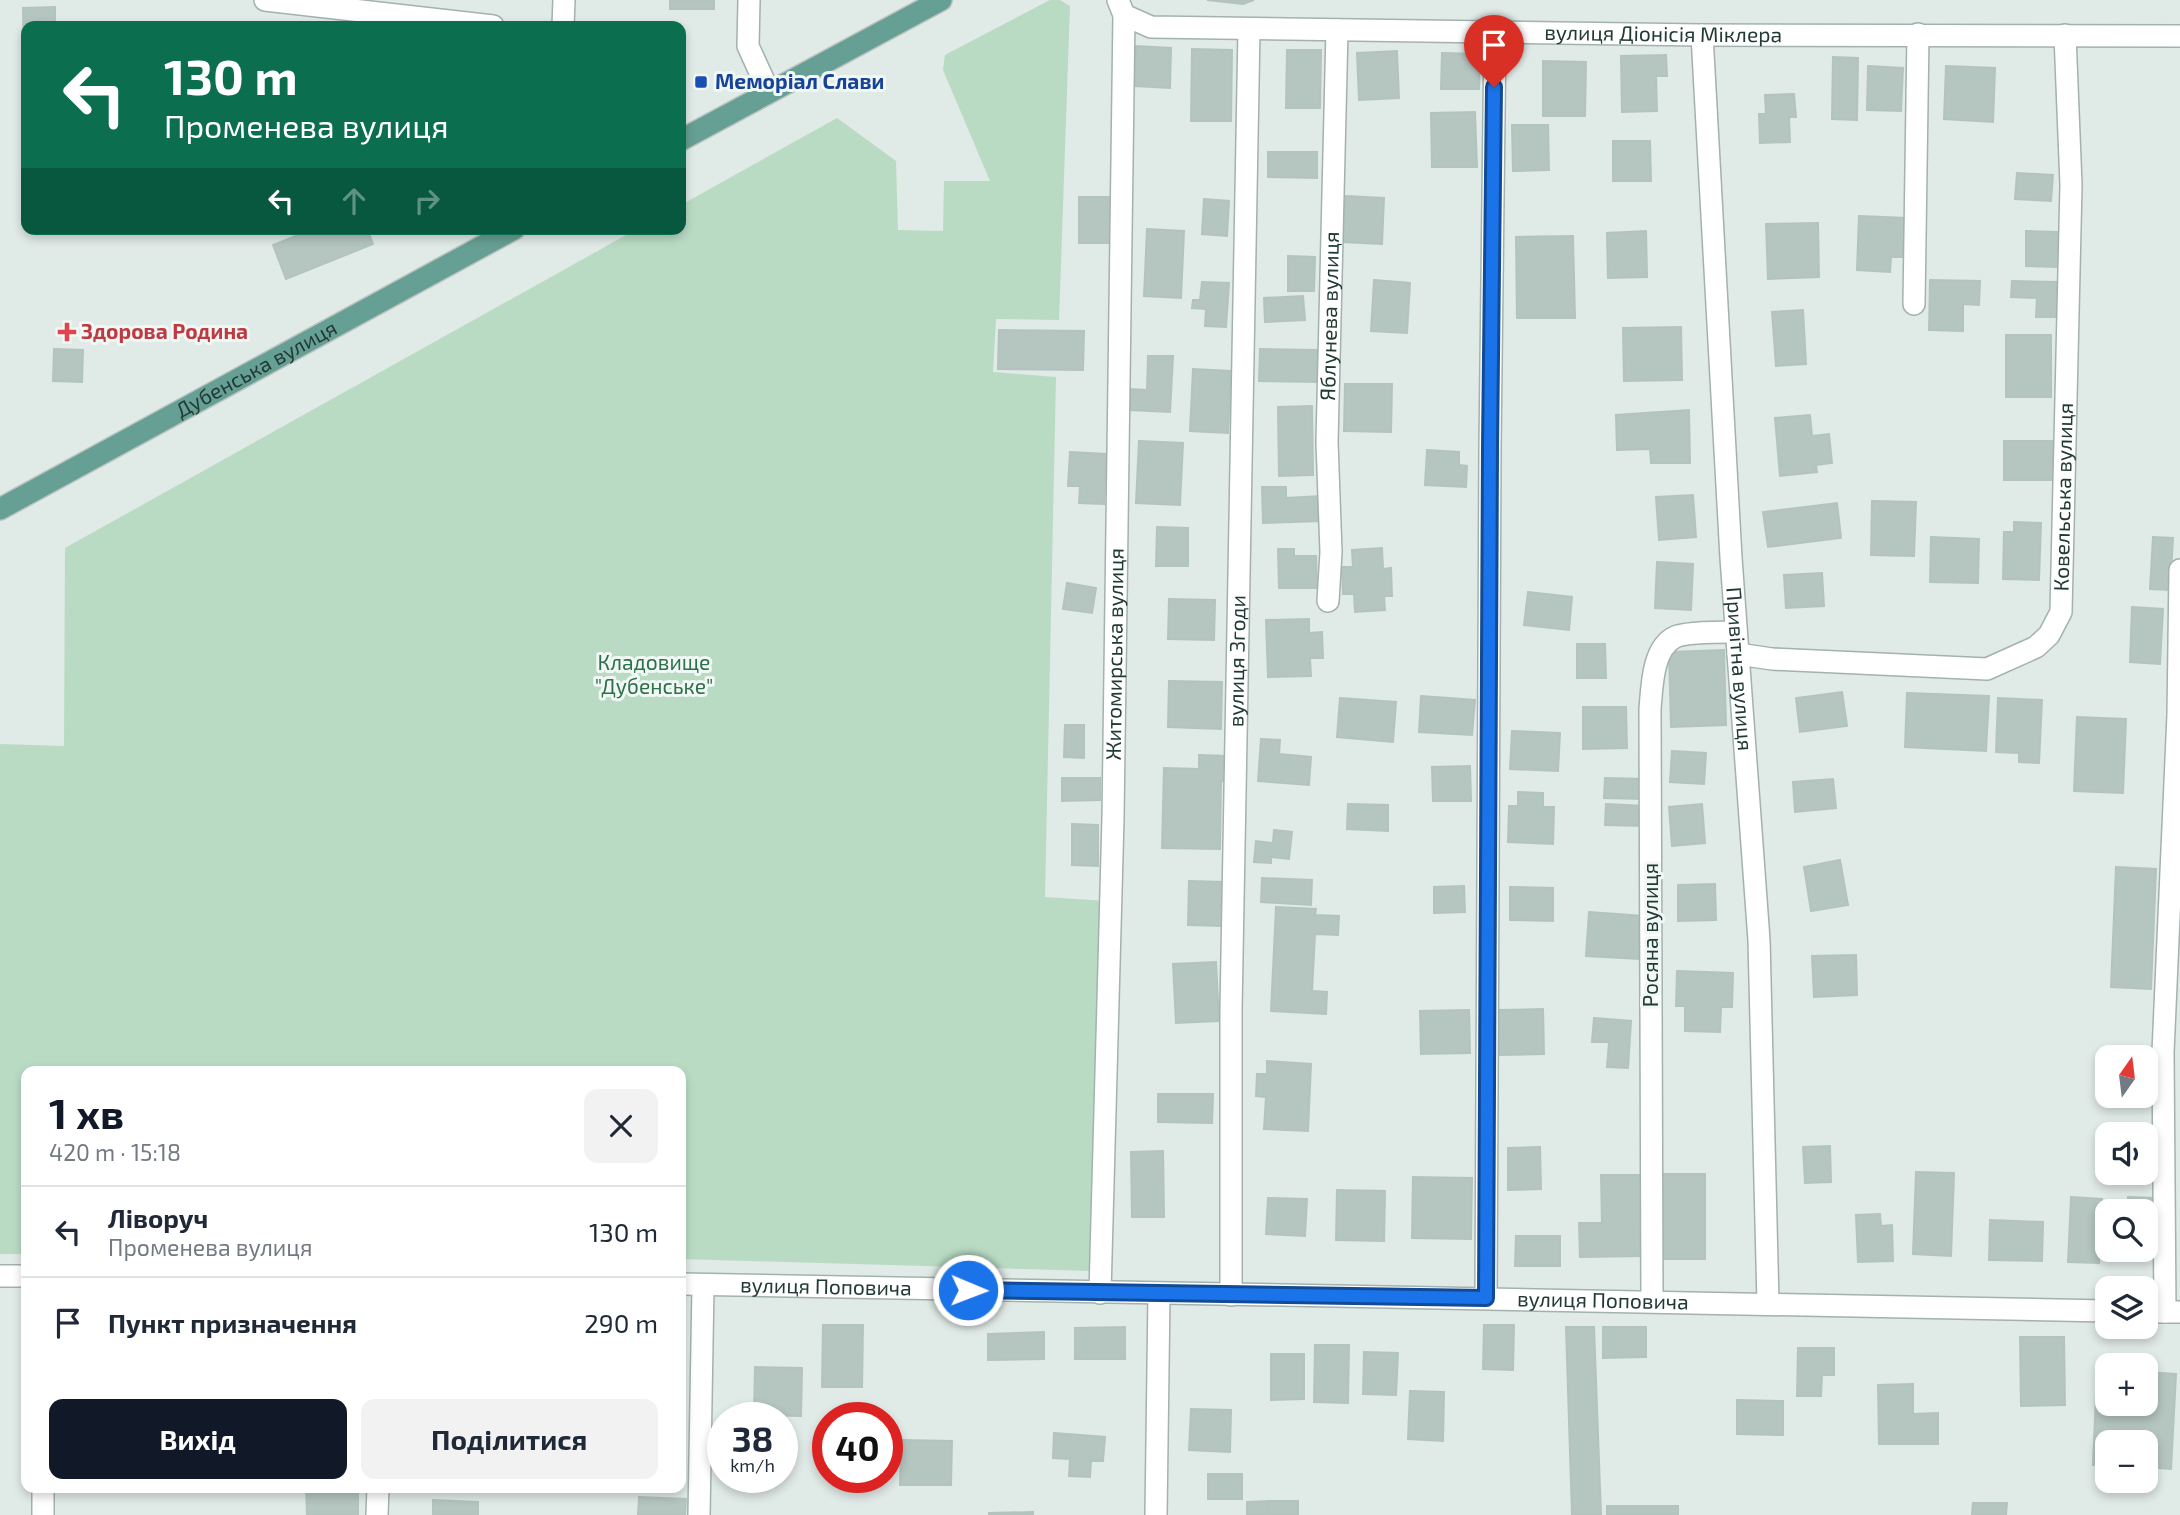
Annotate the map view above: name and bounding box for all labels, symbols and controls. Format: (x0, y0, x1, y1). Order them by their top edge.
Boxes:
pin (1464, 15, 1524, 87)
street label: вулиця Діонісія Міклера (1544, 19, 1782, 46)
icon: arrive (1475, 26, 1513, 64)
text: 130 m (164, 46, 298, 105)
icon: left (49, 49, 140, 140)
place label: Меморіал Слави (715, 68, 884, 93)
marker: Меморіал Слави (693, 74, 709, 90)
text: Променева вулиця (164, 106, 449, 144)
icon: left (262, 182, 300, 220)
icon: ahead (335, 182, 373, 220)
icon: right (408, 182, 446, 220)
street label: Яблунева вулиця (1314, 231, 1343, 401)
street label: Дубенська вулиця (171, 314, 341, 422)
place label: Здорова Родина (81, 318, 248, 343)
marker: Здорова Родина (59, 324, 75, 340)
street label: Ковельська вулиця (2047, 402, 2077, 592)
street label: Житомирська вулиця (1100, 548, 1128, 761)
street label: Привітна вулиця (1722, 586, 1759, 752)
street label: вулиця Згоди (1222, 595, 1250, 727)
park label: Кладовище "Дубенське" (595, 649, 713, 699)
street label: Росяна вулиця (1637, 863, 1663, 1007)
north arrow (2095, 1045, 2158, 1108)
map controls (2095, 1045, 2158, 1493)
text: 1 хв (49, 1087, 124, 1137)
button: close (584, 1089, 658, 1163)
button: sound (2095, 1122, 2158, 1185)
text: 420 m · 15:18 (49, 1138, 181, 1166)
button: search (2095, 1199, 2158, 1262)
text: Ліворуч (108, 1202, 208, 1233)
icon: left (49, 1213, 87, 1251)
text: 130 m (589, 1216, 658, 1247)
text: Променева вулиця (108, 1233, 313, 1261)
position arrow (931, 1253, 1005, 1327)
street label: вулиця Поповича (740, 1271, 912, 1300)
button: layers (2095, 1276, 2158, 1339)
street label: вулиця Поповича (1517, 1285, 1689, 1313)
icon: arrive (49, 1304, 87, 1342)
text: Пункт призначення (108, 1307, 357, 1338)
text: 290 m (584, 1307, 658, 1338)
button: + (2095, 1353, 2158, 1416)
button: Вихід (49, 1399, 347, 1479)
button: Поділитися (361, 1399, 658, 1479)
speed limit sign: 40 (812, 1402, 903, 1493)
text: 38 (732, 1417, 773, 1459)
button: − (2095, 1430, 2158, 1493)
text: km/h (730, 1454, 775, 1476)

